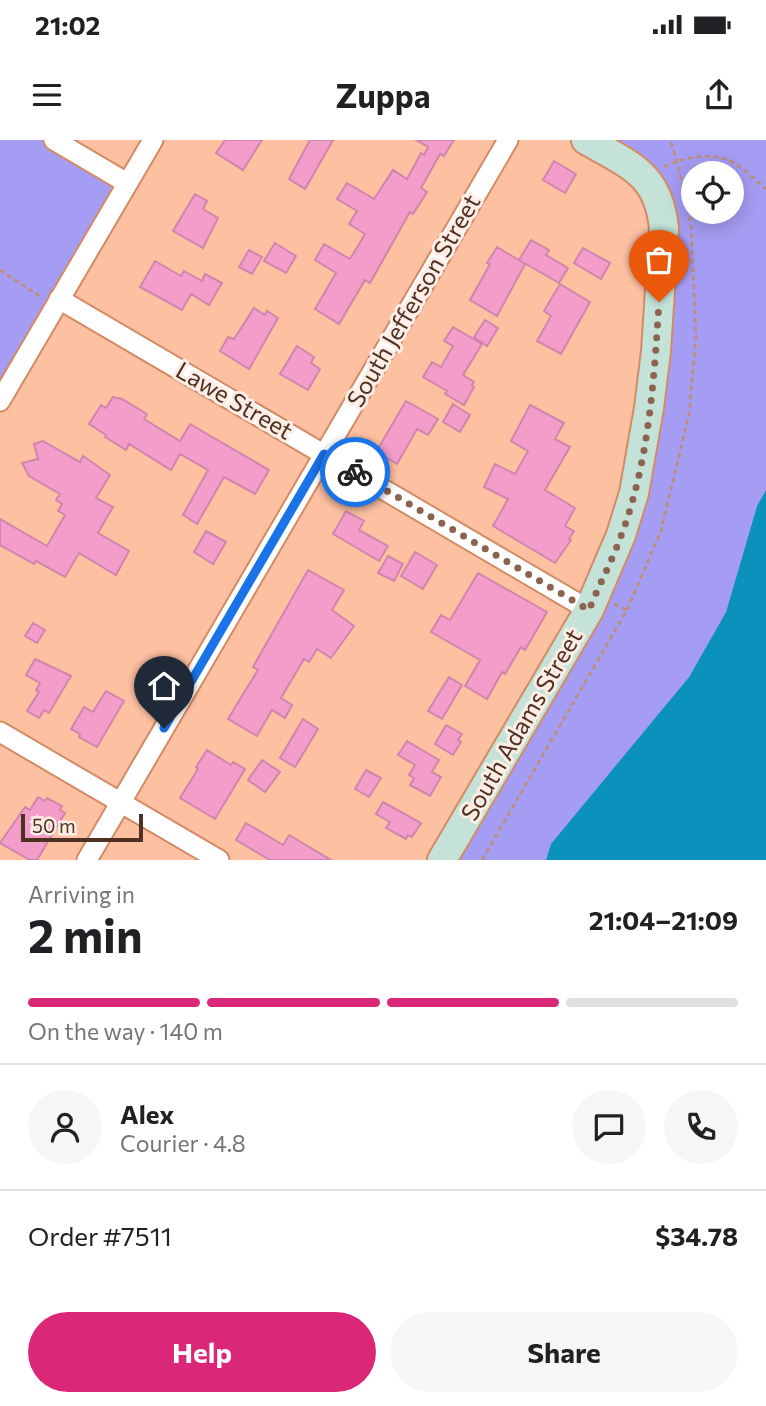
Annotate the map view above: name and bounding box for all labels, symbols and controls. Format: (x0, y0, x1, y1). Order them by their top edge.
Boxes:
text: 21:02 (35, 9, 100, 40)
text: Zuppa (336, 75, 431, 115)
icon: menu (28, 76, 66, 114)
icon: share (700, 76, 738, 114)
map controls (681, 161, 744, 224)
button: locate (681, 161, 744, 224)
street label: South Jefferson Street (340, 189, 485, 412)
pin (629, 230, 689, 302)
icon: bag (640, 241, 678, 279)
street label: Lawe Street (171, 355, 298, 445)
courier (320, 437, 390, 507)
icon: bike (336, 453, 374, 491)
street label: South Adams Street (454, 623, 588, 825)
pin (134, 656, 194, 728)
icon: home (145, 667, 183, 705)
scale bar (21, 811, 144, 843)
text: 50 m (32, 814, 76, 837)
text: Arriving in (28, 880, 135, 908)
text: 21:04–21:09 (589, 904, 738, 935)
text: 2 min (28, 906, 143, 962)
text: On the way · 140 m (28, 1017, 223, 1045)
button: person (28, 1090, 102, 1164)
button: chat (572, 1090, 646, 1164)
button: phone (664, 1090, 738, 1164)
text: Alex (120, 1098, 174, 1129)
text: Courier · 4.8 (120, 1129, 246, 1157)
text: Order #7511 (28, 1220, 172, 1251)
text: $34.78 (655, 1220, 738, 1251)
button: Help (28, 1312, 376, 1392)
button: Share (390, 1312, 738, 1392)

